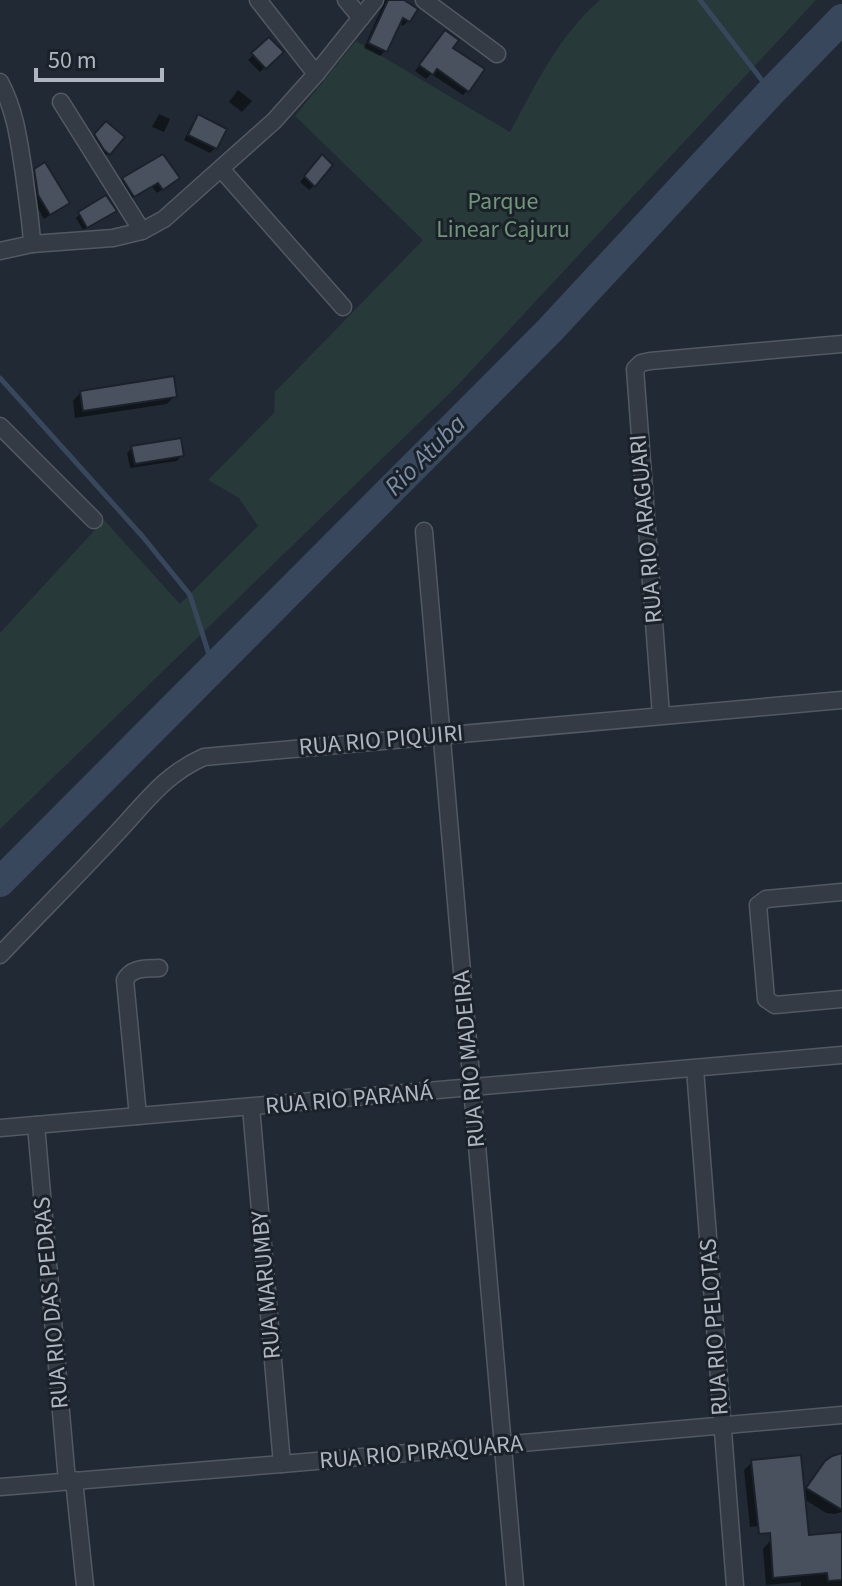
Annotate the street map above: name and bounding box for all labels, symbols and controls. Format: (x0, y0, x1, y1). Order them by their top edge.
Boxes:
scale bar (36, 32, 162, 82)
text: 50 m (48, 43, 97, 78)
park label: Parque Linear Cajuru (436, 184, 570, 247)
water label: Rio Atuba (376, 406, 474, 504)
street label: RUA RIO ARAGUARI (620, 433, 672, 625)
street label: RUA RIO PIQUIRI (297, 715, 465, 765)
street label: RUA RIO MADEIRA (444, 969, 494, 1149)
street label: RUA RIO PARANÁ (264, 1074, 434, 1124)
street label: RUA RIO DAS PEDRAS (24, 1195, 78, 1411)
street label: RUA MARUMBY (242, 1209, 290, 1361)
street label: RUA RIO PELOTAS (690, 1237, 738, 1417)
street label: RUA RIO PIRAQUARA (318, 1426, 524, 1478)

